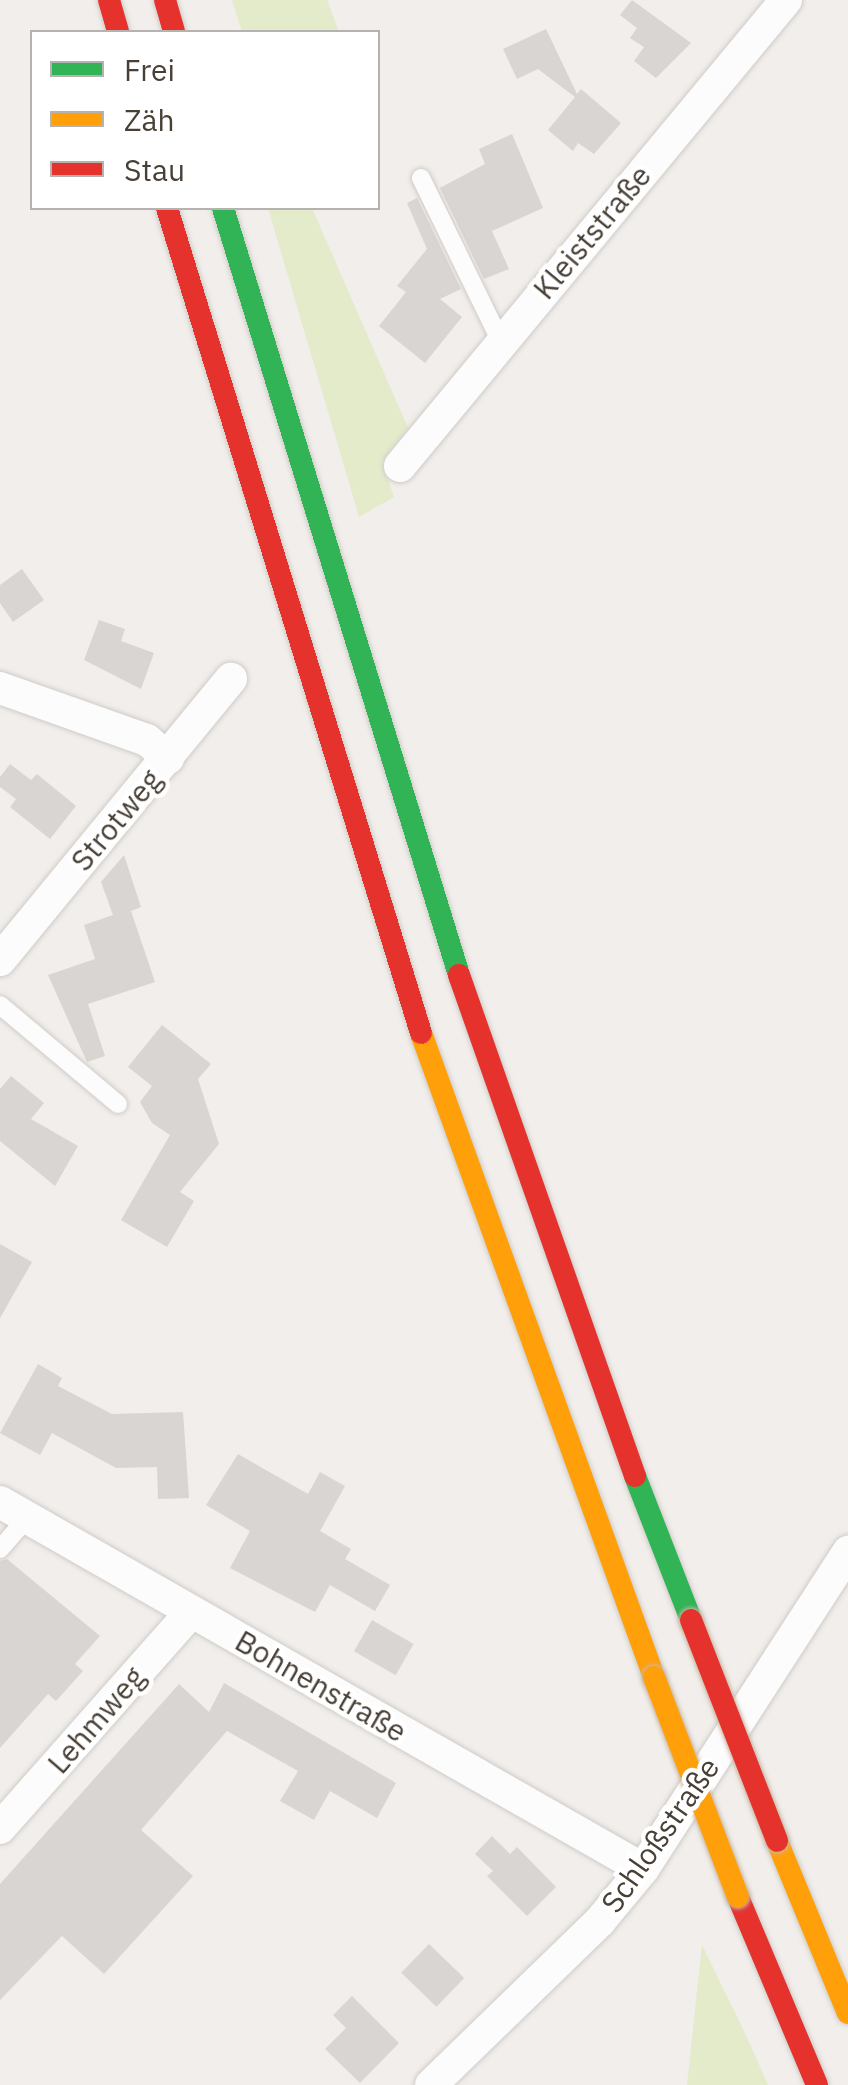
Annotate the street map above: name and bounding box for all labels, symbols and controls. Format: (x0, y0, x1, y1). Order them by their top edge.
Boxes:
legend (30, 30, 380, 210)
text: Frei (124, 50, 175, 89)
text: Zäh (124, 100, 174, 139)
text: Stau (124, 150, 185, 189)
street label: Kleiststraße (526, 158, 658, 306)
street label: Strotweg (63, 762, 169, 878)
street label: Bohnenstraße (229, 1623, 413, 1749)
street label: Lehmweg (40, 1659, 152, 1781)
street label: Schloßstraße (593, 1751, 727, 1919)

